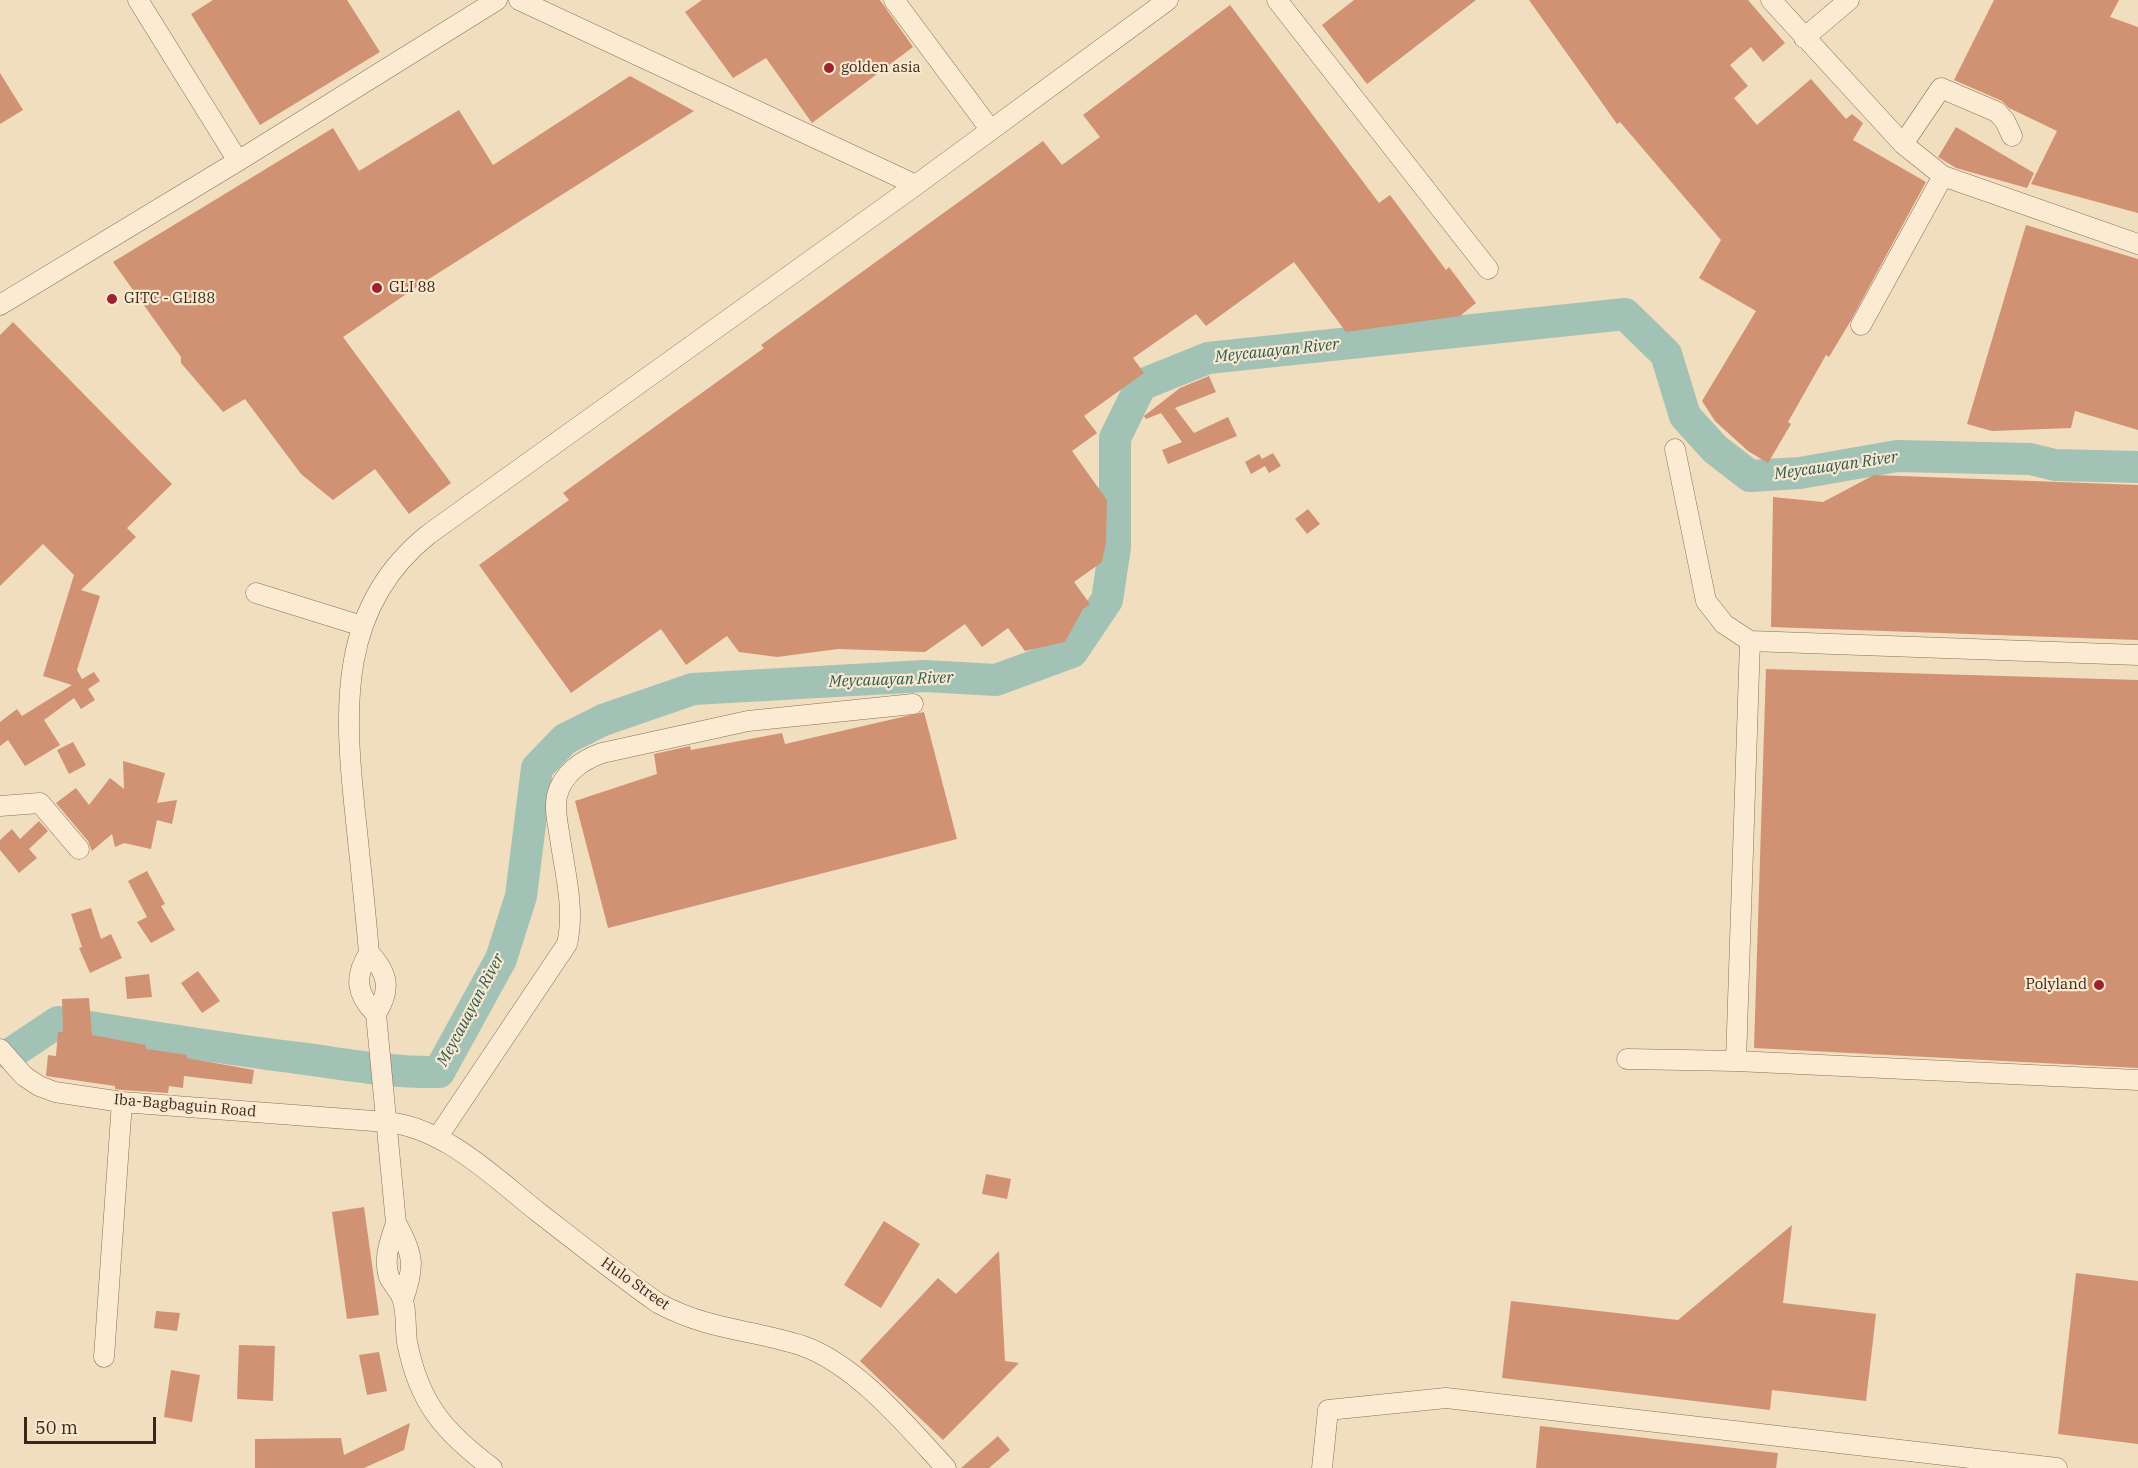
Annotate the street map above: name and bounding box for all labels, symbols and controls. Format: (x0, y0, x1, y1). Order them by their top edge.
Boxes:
place label: golden asia (841, 59, 921, 77)
marker: golden asia (822, 61, 836, 75)
place label: GLI 88 (389, 279, 435, 297)
marker: GLI 88 (370, 281, 384, 295)
place label: GITC - GLI88 (124, 290, 215, 308)
marker: GITC - GLI88 (105, 292, 119, 306)
water label: Meycauayan River (1214, 335, 1340, 367)
water label: Meycauayan River (1773, 448, 1899, 484)
water label: Meycauayan River (828, 668, 954, 692)
water label: Meycauayan River (433, 951, 509, 1069)
place label: Polyland (2026, 976, 2087, 994)
marker: Polyland (2092, 978, 2106, 992)
street label: Iba-Bagbaguin Road (113, 1091, 257, 1121)
street label: Hulo Street (597, 1254, 673, 1314)
scale bar (27, 1405, 159, 1443)
text: 50 m (35, 1416, 78, 1439)

